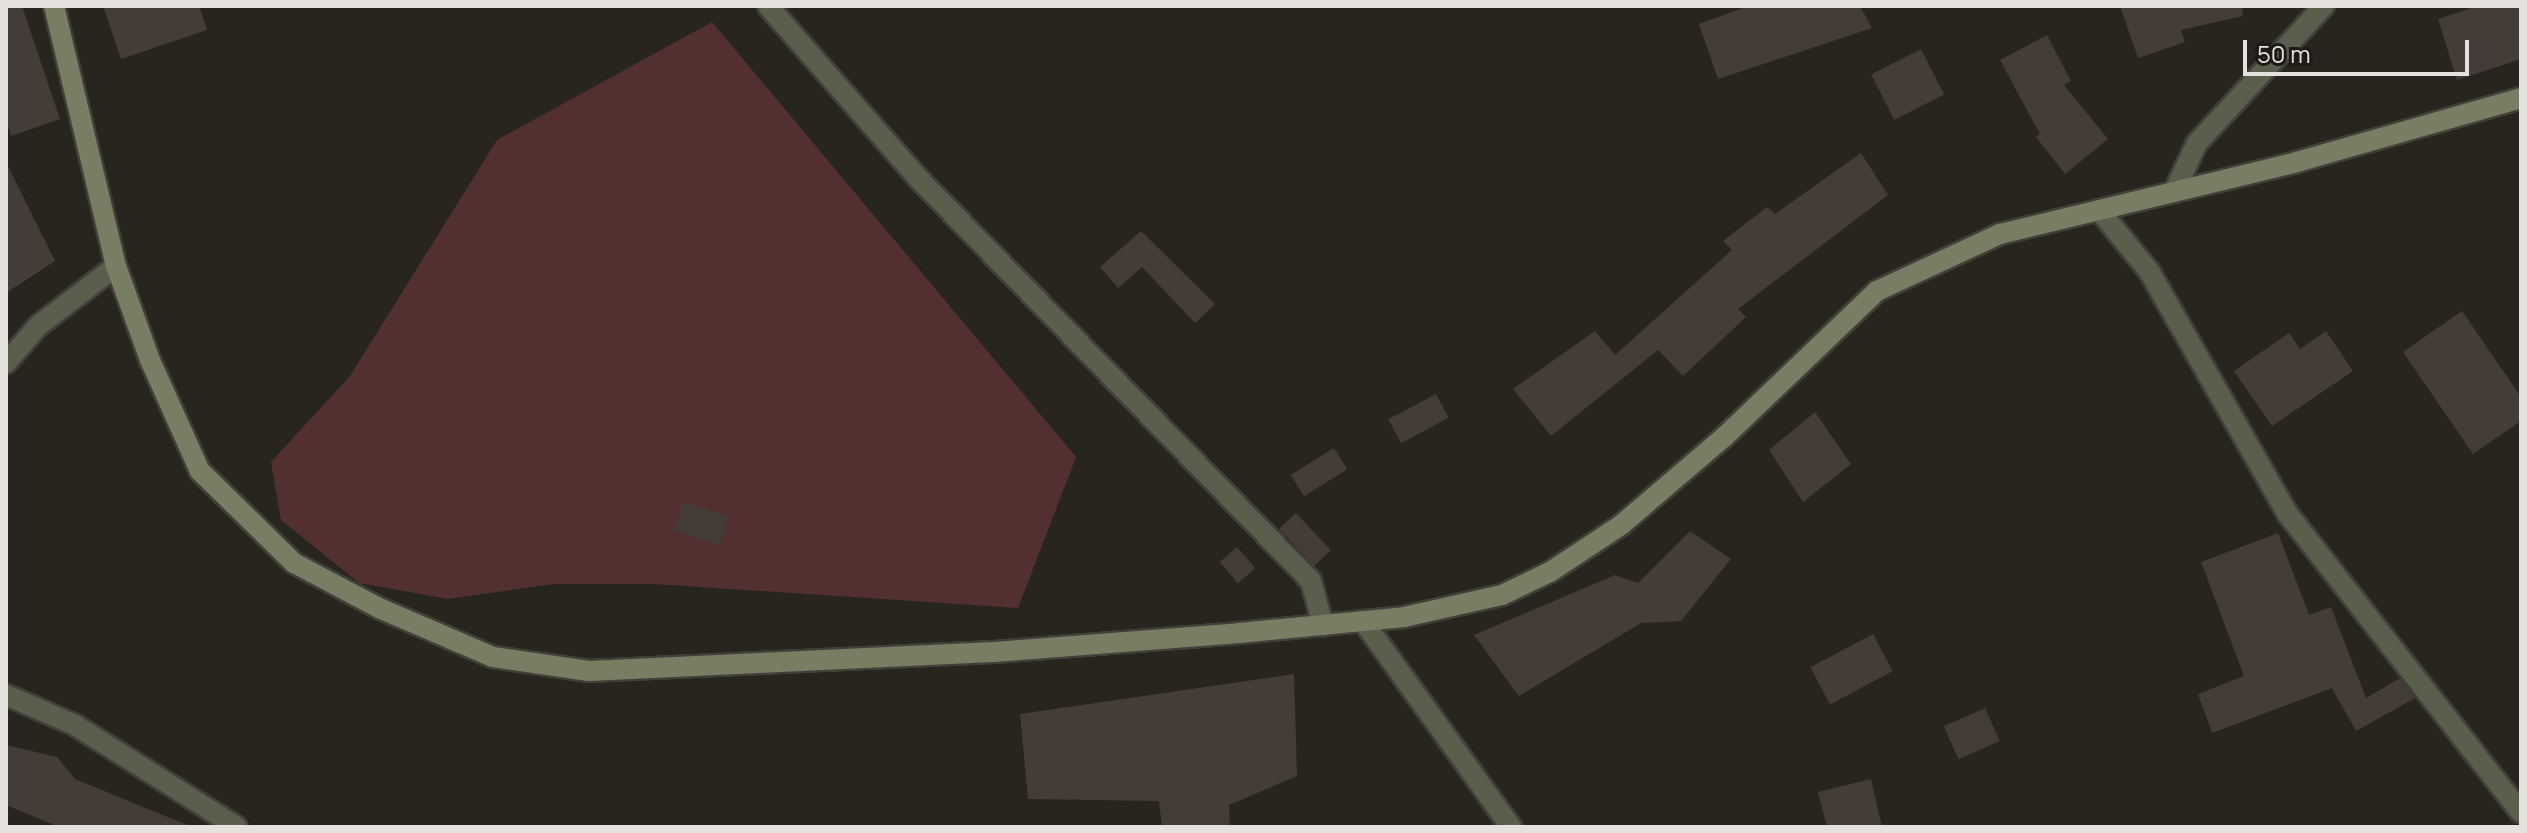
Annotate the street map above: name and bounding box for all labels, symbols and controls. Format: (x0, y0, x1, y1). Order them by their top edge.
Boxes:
scale bar (2247, 24, 2473, 74)
text: 50 m (2257, 37, 2311, 70)

